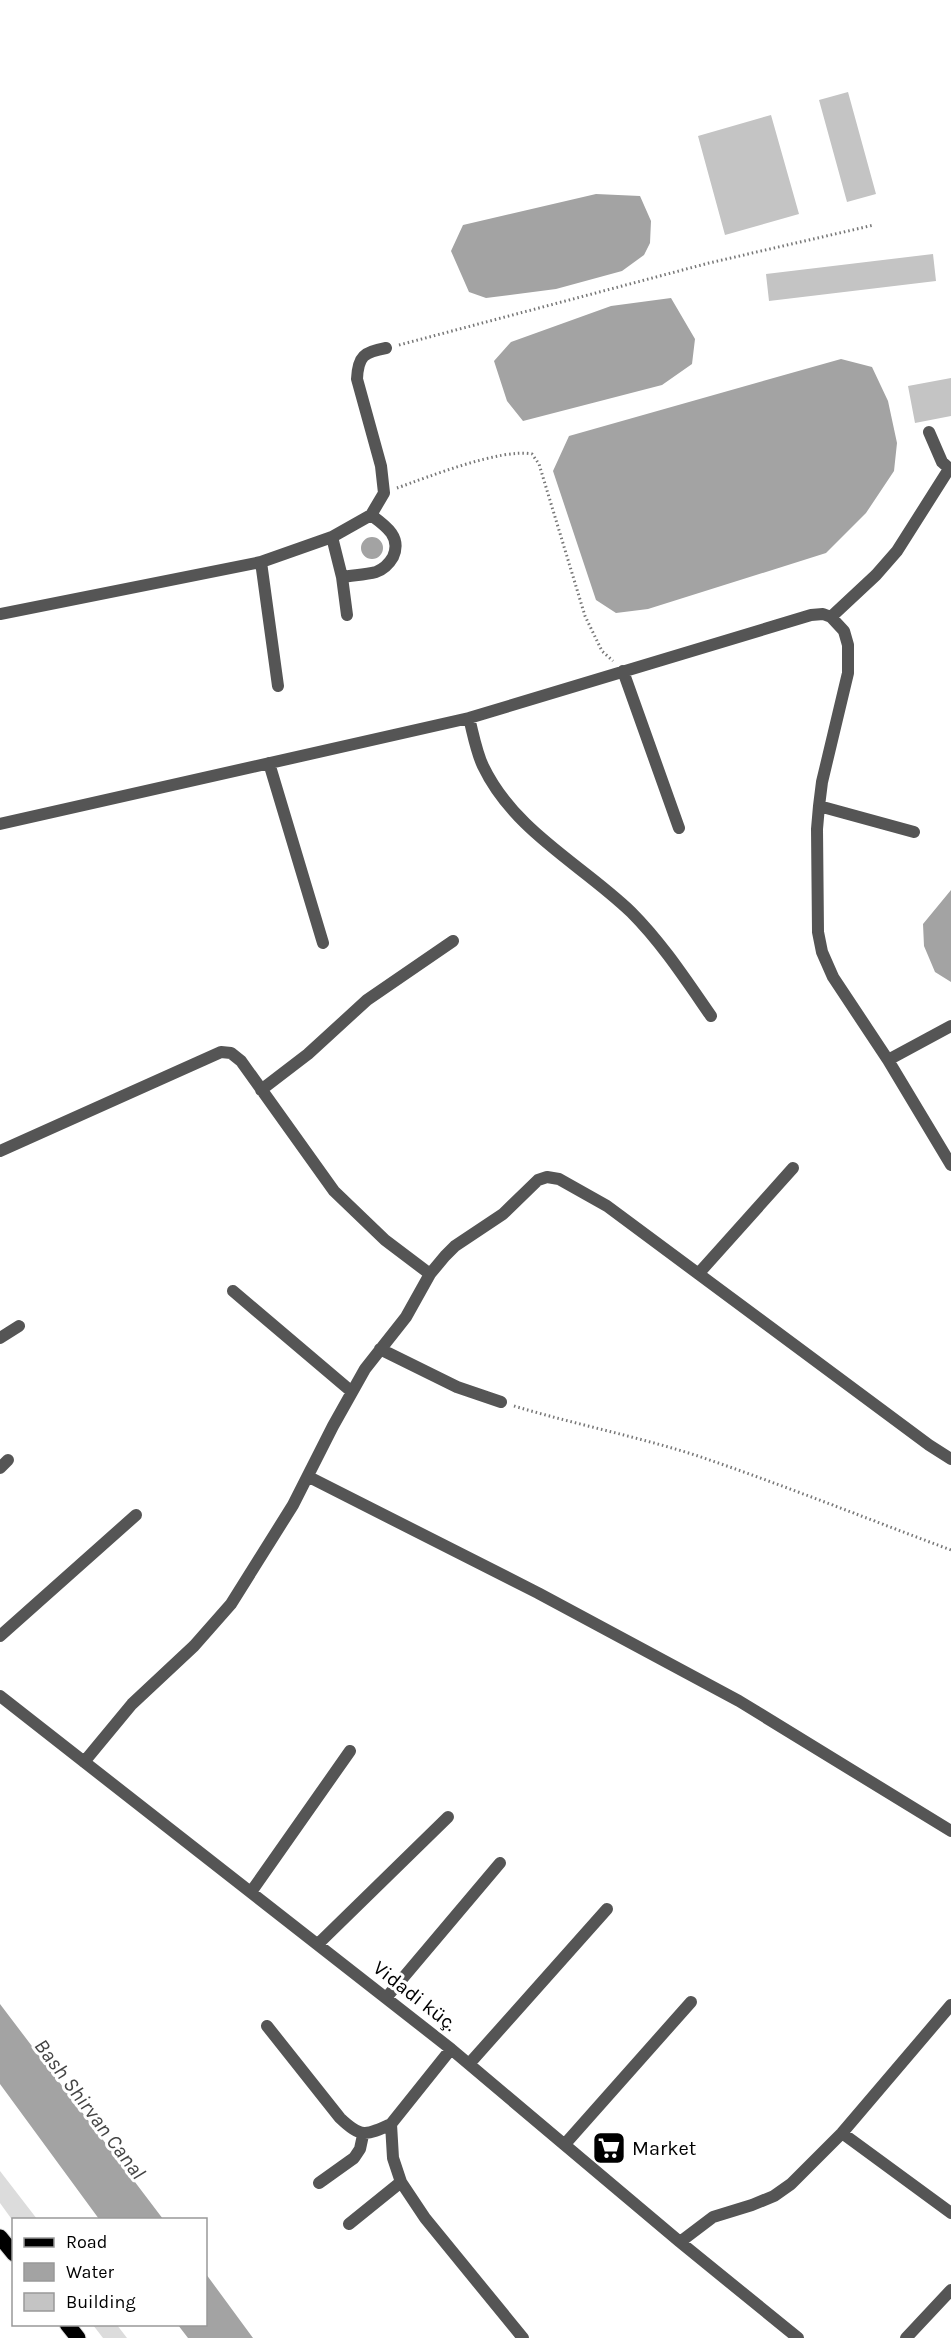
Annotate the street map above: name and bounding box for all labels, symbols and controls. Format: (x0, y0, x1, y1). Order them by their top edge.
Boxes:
street label: Vidadi küç. (369, 1956, 461, 2036)
water label: Bash Shirvan Canal (29, 2034, 151, 2184)
supermarket icon: Market (591, 2130, 627, 2166)
place label: Market (632, 2137, 697, 2160)
legend (12, 2218, 207, 2326)
text: Road (66, 2231, 107, 2253)
text: Water (66, 2261, 114, 2283)
text: Building (66, 2291, 136, 2313)

